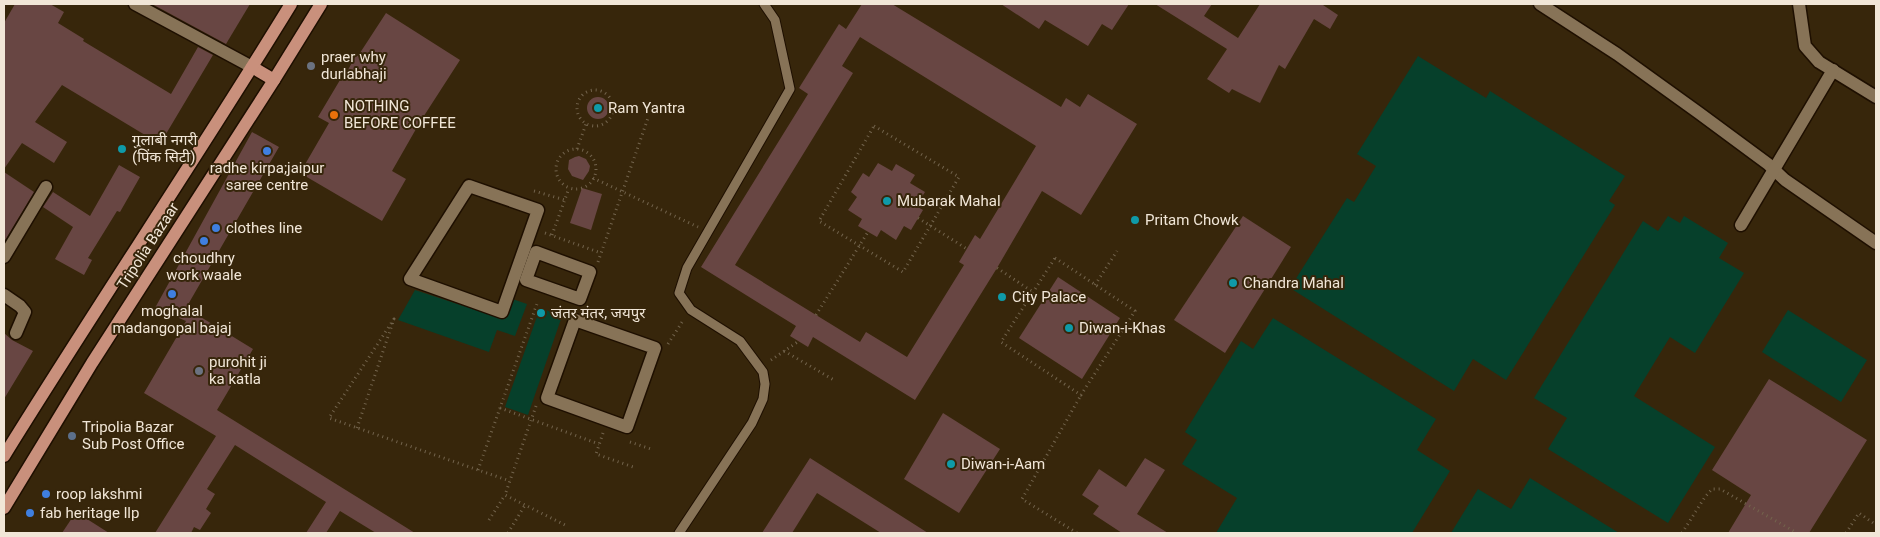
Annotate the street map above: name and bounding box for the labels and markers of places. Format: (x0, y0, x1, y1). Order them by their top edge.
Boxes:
place label: praer why durlabhaji (321, 48, 387, 83)
marker: praer why durlabhaji (305, 60, 317, 72)
place label: NOTHING BEFORE COFFEE (344, 97, 456, 132)
place label: Ram Yantra (608, 99, 685, 117)
marker: Ram Yantra (592, 102, 604, 114)
marker: NOTHING BEFORE COFFEE (328, 109, 340, 121)
place label: गुलाबी नगरी (पिंक सिटी) (132, 131, 199, 166)
marker: गुलाबी नगरी (पिंक सिटी) (116, 143, 128, 155)
marker: radhe kirpa;jaipur saree centre (261, 145, 273, 157)
place label: radhe kirpa;jaipur saree centre (210, 159, 324, 194)
place label: Mubarak Mahal (897, 192, 1001, 210)
marker: Mubarak Mahal (881, 195, 893, 207)
place label: Pritam Chowk (1145, 211, 1239, 229)
marker: Pritam Chowk (1129, 214, 1141, 226)
place label: clothes line (226, 219, 302, 237)
marker: clothes line (210, 222, 222, 234)
marker: choudhry work waale (198, 235, 210, 247)
place label: choudhry work waale (166, 249, 242, 284)
place label: Chandra Mahal (1243, 274, 1344, 292)
marker: Chandra Mahal (1227, 277, 1239, 289)
marker: moghalal madangopal bajaj (166, 288, 178, 300)
place label: City Palace (1012, 288, 1086, 306)
marker: City Palace (996, 291, 1008, 303)
place label: moghalal madangopal bajaj (112, 302, 232, 337)
place label: जंतर मंतर, जयपुर (551, 304, 646, 323)
marker: जंतर मंतर, जयपुर (535, 307, 547, 319)
place label: Diwan-i-Khas (1079, 319, 1166, 337)
marker: Diwan-i-Khas (1063, 322, 1075, 334)
place label: purohit ji ka katla (209, 353, 267, 388)
marker: purohit ji ka katla (193, 365, 205, 377)
place label: Tripolia Bazar Sub Post Office (82, 418, 185, 453)
marker: Tripolia Bazar Sub Post Office (66, 430, 78, 442)
place label: Diwan-i-Aam (961, 455, 1045, 473)
marker: Diwan-i-Aam (945, 458, 957, 470)
place label: roop lakshmi (56, 485, 142, 503)
marker: roop lakshmi (40, 488, 52, 500)
place label: fab heritage llp (40, 504, 139, 522)
marker: fab heritage llp (24, 507, 36, 519)

